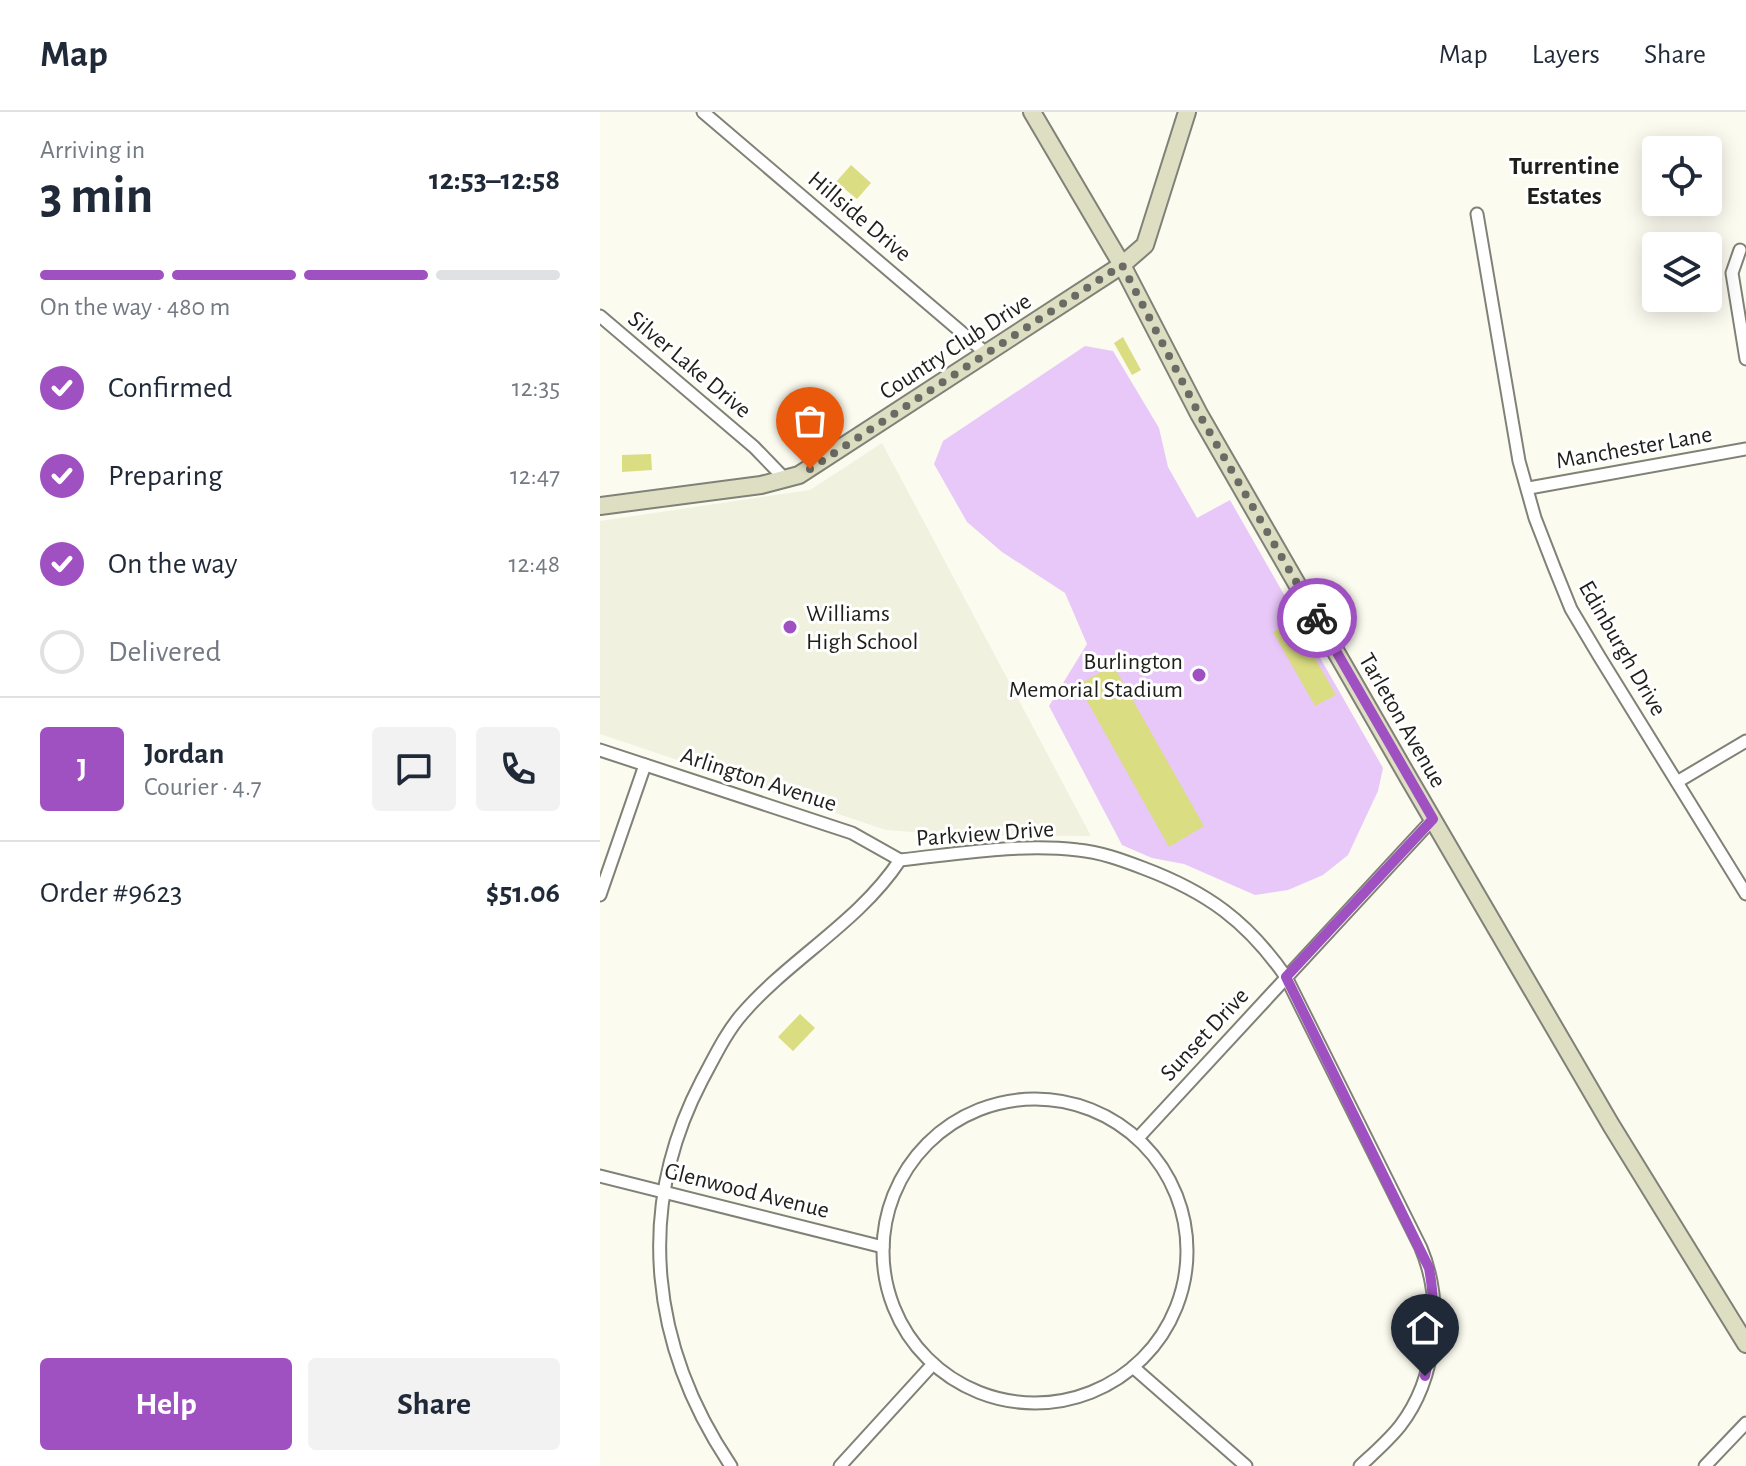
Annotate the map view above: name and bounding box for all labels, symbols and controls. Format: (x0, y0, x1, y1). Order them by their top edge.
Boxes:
text: Map (40, 36, 108, 74)
text: Map (1439, 41, 1488, 69)
text: Layers (1532, 41, 1600, 69)
text: Share (1644, 41, 1706, 69)
map controls (1642, 136, 1722, 312)
button: locate (1642, 136, 1722, 216)
text: Arriving in (40, 137, 145, 163)
district label: Turrentine Estates (1509, 153, 1619, 209)
text: 12:53–12:58 (429, 165, 560, 195)
street label: Hillside Drive (803, 167, 915, 267)
text: 3 min (40, 170, 153, 222)
button: layers (1642, 232, 1722, 312)
street label: Country Club Drive (876, 289, 1035, 405)
text: On the way · 480 m (40, 294, 230, 320)
street label: Silver Lake Drive (623, 307, 755, 423)
icon: check (40, 366, 84, 410)
text: Confirmed (108, 373, 232, 403)
text: 12:35 (512, 375, 560, 401)
pin (776, 387, 844, 469)
icon: bag (788, 399, 832, 443)
street label: Manchester Lane (1554, 422, 1714, 474)
icon: check (40, 454, 84, 498)
text: Preparing (108, 461, 223, 491)
text: 12:47 (510, 463, 560, 489)
icon: check (40, 542, 84, 586)
text: On the way (108, 549, 237, 579)
text: 12:48 (508, 551, 560, 577)
street label: Edinburgh Drive (1574, 577, 1670, 720)
courier (1277, 578, 1357, 658)
icon: bike (1295, 596, 1339, 640)
place label: Williams High School (806, 602, 918, 654)
marker: Williams High School (781, 618, 799, 636)
text: Delivered (108, 637, 221, 667)
street label: Tarleton Avenue (1354, 649, 1450, 792)
place label: Burlington Memorial Stadium (1009, 650, 1183, 702)
marker: Burlington Memorial Stadium (1190, 666, 1208, 684)
button: chat (372, 727, 456, 811)
button: phone (476, 727, 560, 811)
text: Jordan (144, 739, 224, 769)
street label: Arlington Avenue (678, 743, 840, 816)
text: J (77, 754, 87, 784)
text: Courier · 4.7 (144, 774, 262, 800)
street label: Parkview Drive (915, 817, 1055, 851)
text: Order #9623 (40, 878, 182, 908)
text: $51.06 (486, 878, 560, 908)
street label: Sunset Drive (1156, 984, 1253, 1086)
street label: Glenwood Avenue (662, 1159, 832, 1223)
pin (1391, 1294, 1459, 1376)
icon: home (1403, 1306, 1447, 1350)
button: Help (40, 1358, 292, 1450)
button: Share (308, 1358, 560, 1450)

